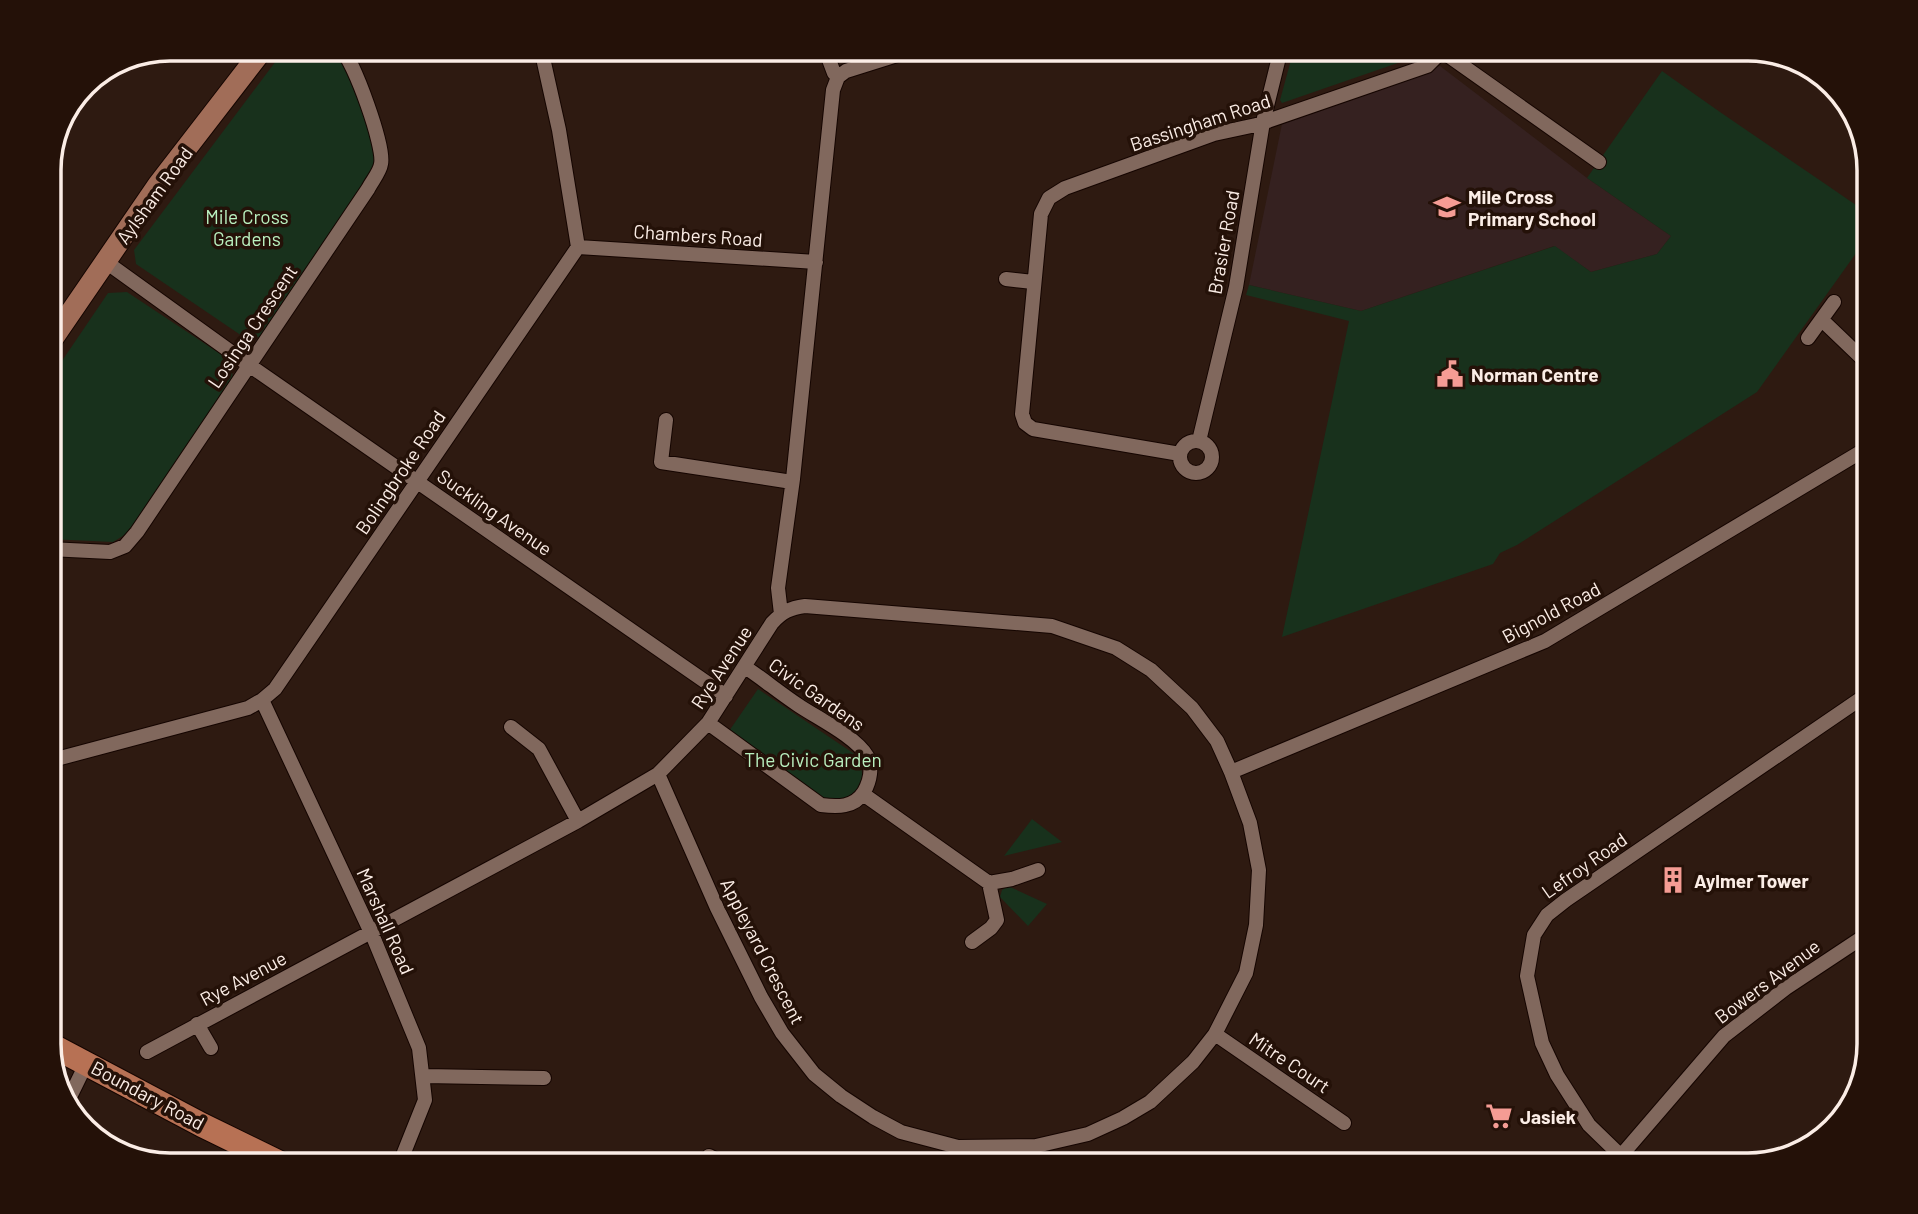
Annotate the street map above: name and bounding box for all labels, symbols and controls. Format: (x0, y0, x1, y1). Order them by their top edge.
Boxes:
street label: Bassingham Road (1127, 88, 1273, 156)
street label: Aylsham Road (111, 142, 197, 248)
place label: Mile Cross Primary School (1468, 185, 1596, 230)
street label: Brasier Road (1203, 188, 1243, 296)
school or university icon: Mile Cross Primary School (1432, 192, 1462, 222)
park label: Mile Cross Gardens (205, 205, 289, 250)
street label: Chambers Road (633, 219, 763, 251)
street label: Losinga Crescent (202, 260, 302, 392)
public building icon: Norman Centre (1435, 359, 1465, 389)
place label: Norman Centre (1471, 363, 1599, 386)
street label: Bolingbroke Road (350, 406, 450, 538)
street label: Suckling Avenue (433, 464, 557, 560)
street label: Bignold Road (1498, 577, 1604, 647)
street label: Rye Avenue (686, 621, 756, 713)
street label: Civic Gardens (765, 652, 869, 736)
park label: The Civic Garden (744, 748, 882, 771)
street label: Lefroy Road (1537, 827, 1631, 903)
street label: Marshall Road (352, 864, 420, 978)
building icon: Aylmer Tower (1658, 865, 1688, 895)
place label: Aylmer Tower (1694, 869, 1809, 892)
street label: Appleyard Crescent (716, 874, 810, 1028)
street label: Bowers Avenue (1710, 934, 1824, 1028)
street label: Rye Avenue (196, 946, 290, 1010)
street label: Mitre Court (1245, 1027, 1335, 1097)
street label: Boundary Road (88, 1056, 208, 1134)
supermarket icon: Jasiek (1484, 1101, 1514, 1131)
place label: Jasiek (1520, 1105, 1576, 1128)

